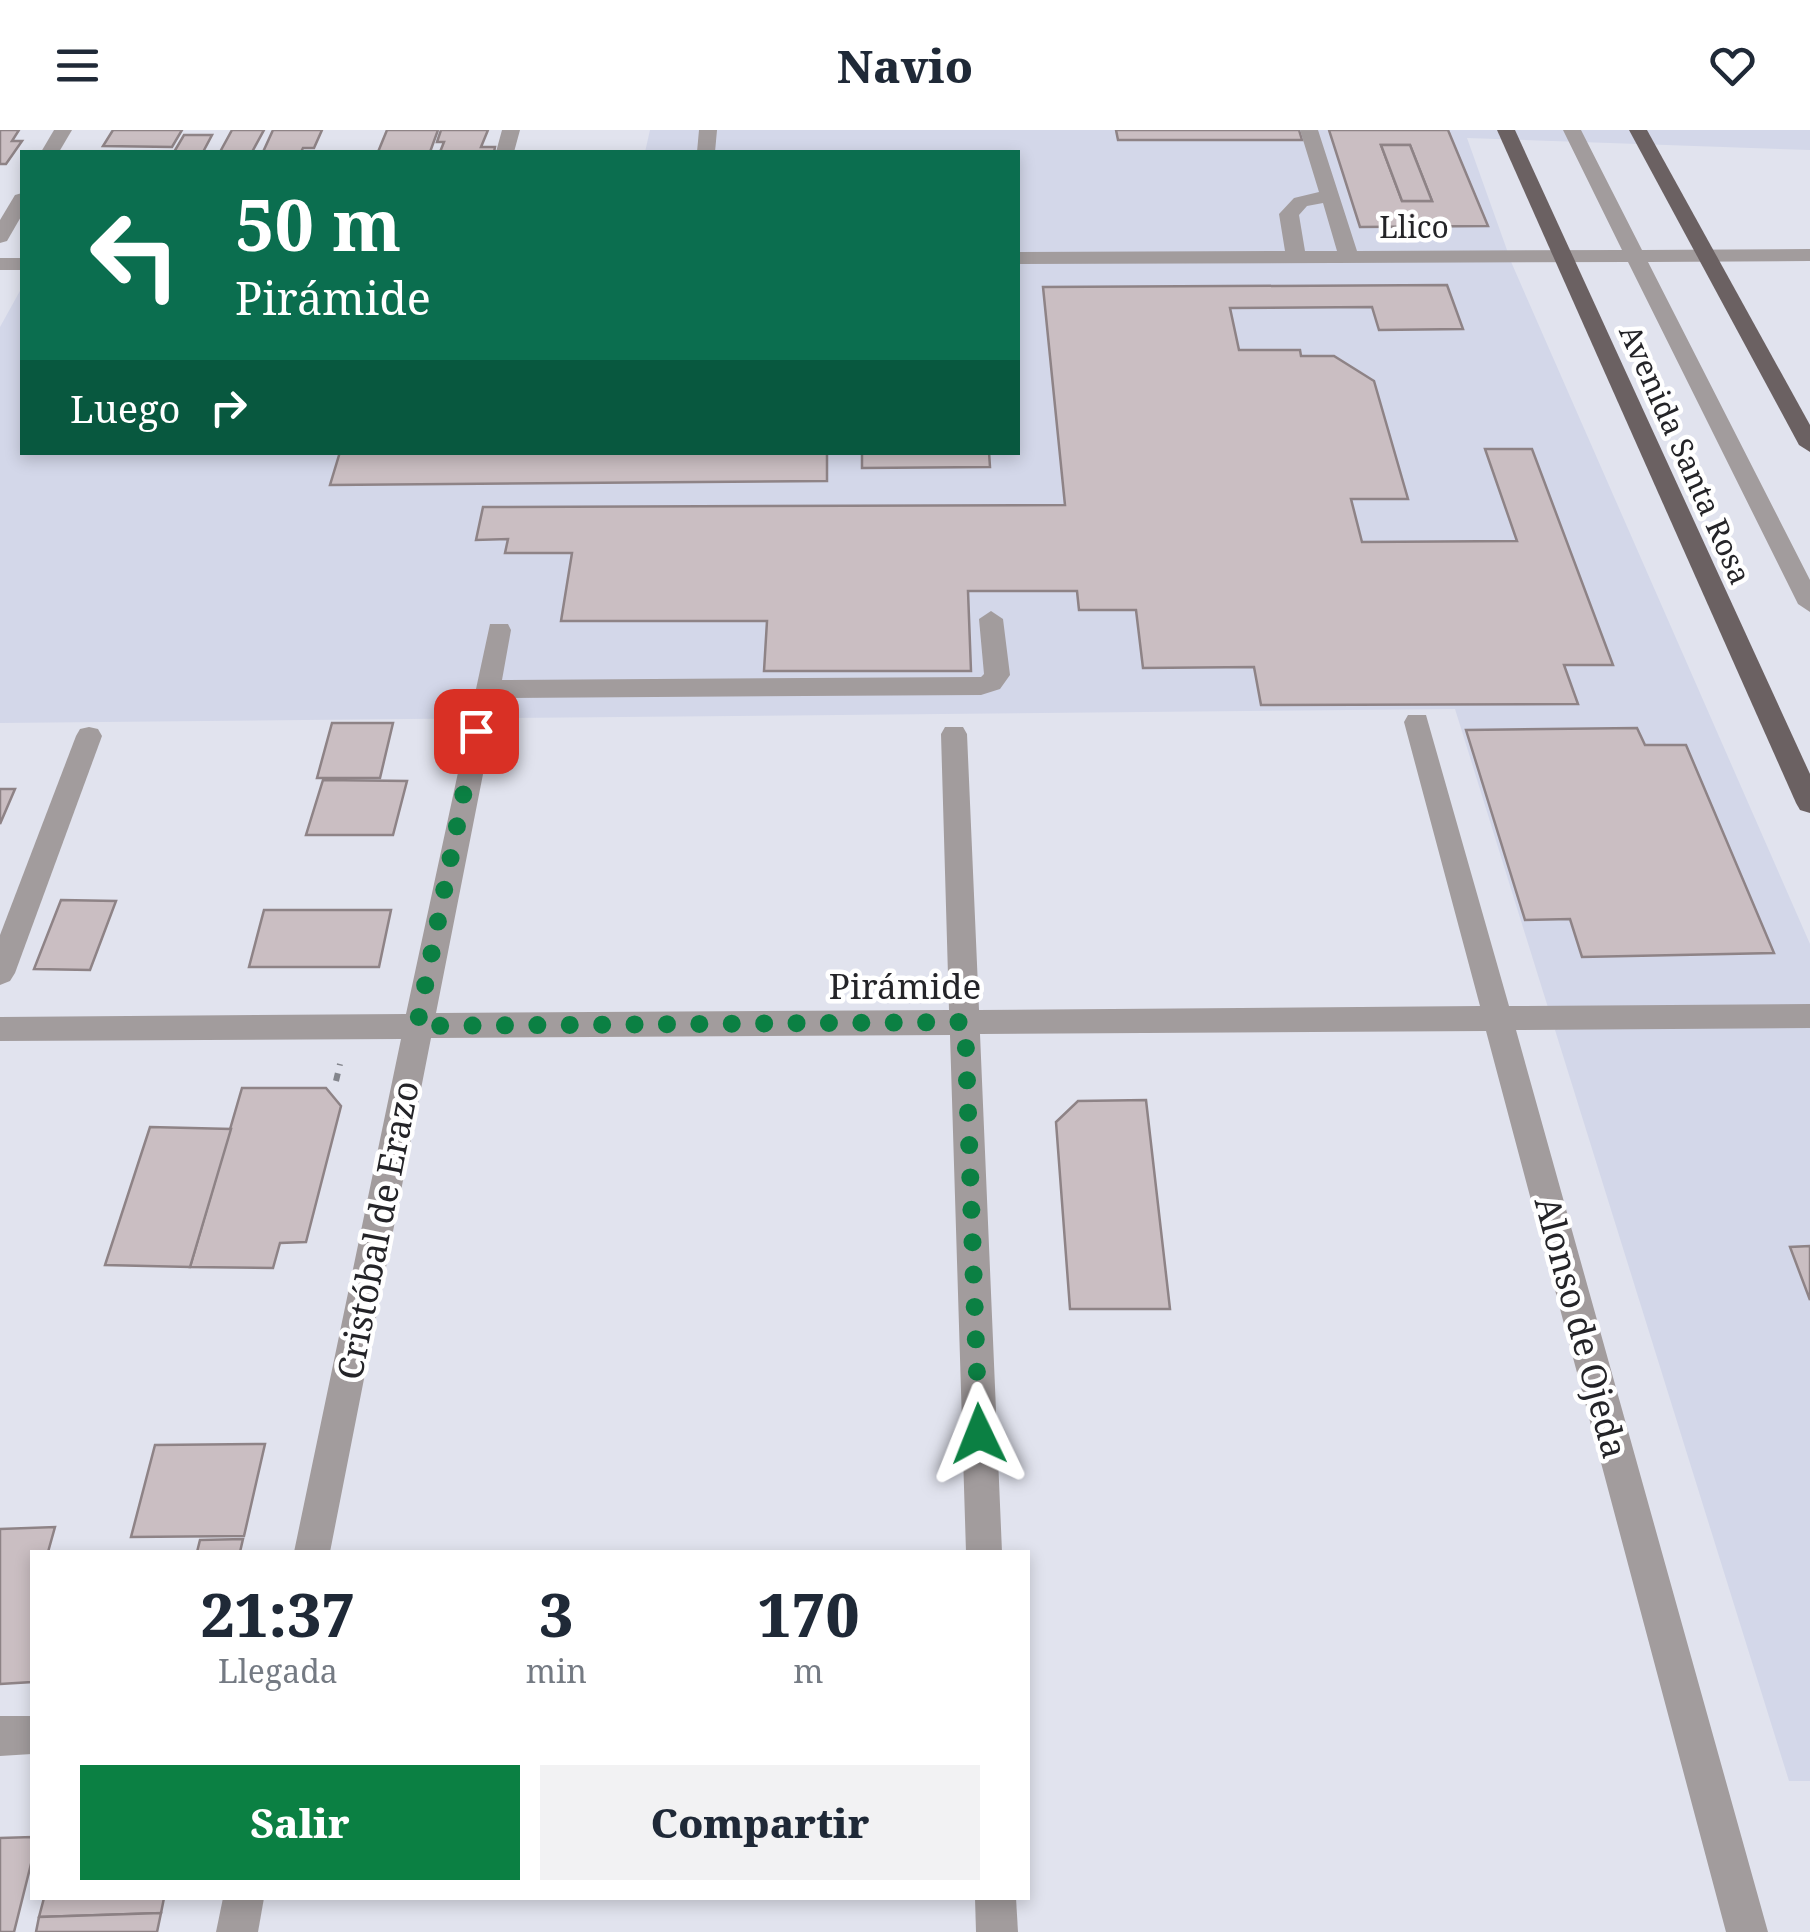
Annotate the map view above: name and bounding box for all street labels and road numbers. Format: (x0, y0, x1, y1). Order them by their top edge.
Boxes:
street label: Llico (1379, 206, 1449, 247)
street label: Avenida Santa Rosa (1610, 318, 1762, 590)
street label: Pirámide (829, 962, 981, 1009)
street label: Cristóbal de Erazo (325, 1077, 429, 1383)
street label: Alonso de Ojeda (1524, 1191, 1640, 1463)

